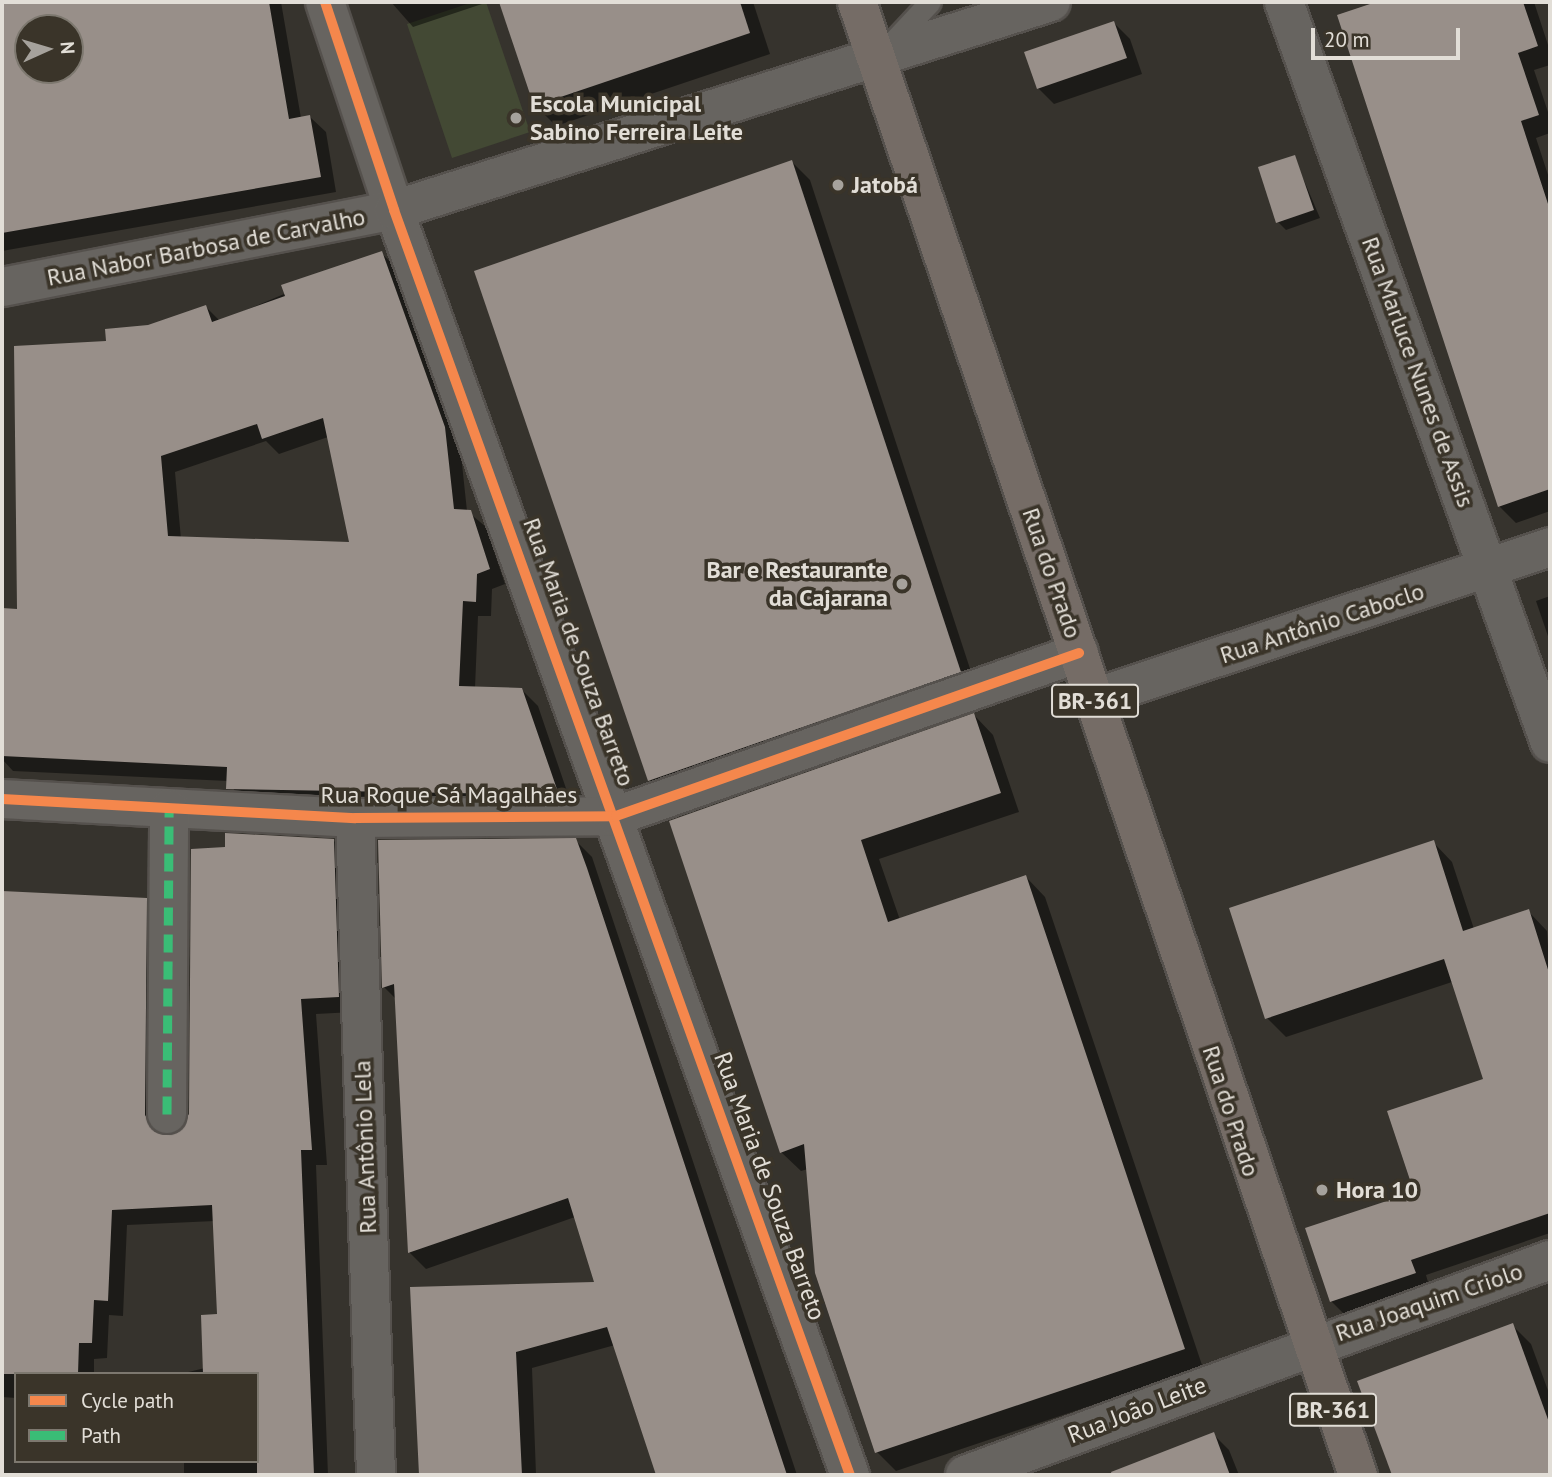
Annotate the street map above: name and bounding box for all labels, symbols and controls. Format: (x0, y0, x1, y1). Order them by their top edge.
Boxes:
north arrow (14, 14, 84, 84)
scale bar (1314, 14, 1463, 58)
text: 20 m (1324, 26, 1370, 53)
text: N (56, 41, 80, 55)
place label: Escola Municipal Sabino Ferreira Leite (530, 90, 743, 146)
marker: Escola Municipal Sabino Ferreira Leite (508, 110, 524, 126)
place label: Jatobá (852, 171, 918, 199)
marker: Jatobá (830, 177, 846, 193)
street label: Rua Nabor Barbosa de Carvalho (45, 202, 367, 292)
street label: Rua Marluce Nunes de Assis (1355, 233, 1481, 511)
street label: Rua do Prado (1016, 504, 1088, 642)
street label: Rua Maria de Souza Barreto (517, 514, 641, 790)
place label: Bar e Restaurante da Cajarana (706, 556, 888, 612)
marker: Bar e Restaurante da Cajarana (894, 576, 910, 592)
street label: Rua Antônio Caboclo (1216, 576, 1428, 670)
road number: BR-361 (1050, 681, 1140, 720)
street label: Rua Roque Sá Magalhães (321, 781, 577, 809)
street label: Rua do Prado (1196, 1042, 1266, 1180)
street label: Rua Maria de Souza Barreto (708, 1048, 832, 1324)
street label: Rua Antônio Lela (348, 1059, 382, 1235)
place label: Hora 10 (1336, 1176, 1418, 1204)
marker: Hora 10 (1314, 1182, 1330, 1198)
street label: Rua Joaquim Criolo (1332, 1257, 1526, 1347)
street label: Rua João Leite (1064, 1370, 1210, 1450)
legend (14, 1372, 259, 1463)
text: Cycle path (81, 1387, 174, 1414)
road number: BR-361 (1288, 1390, 1378, 1429)
text: Path (81, 1422, 121, 1449)

